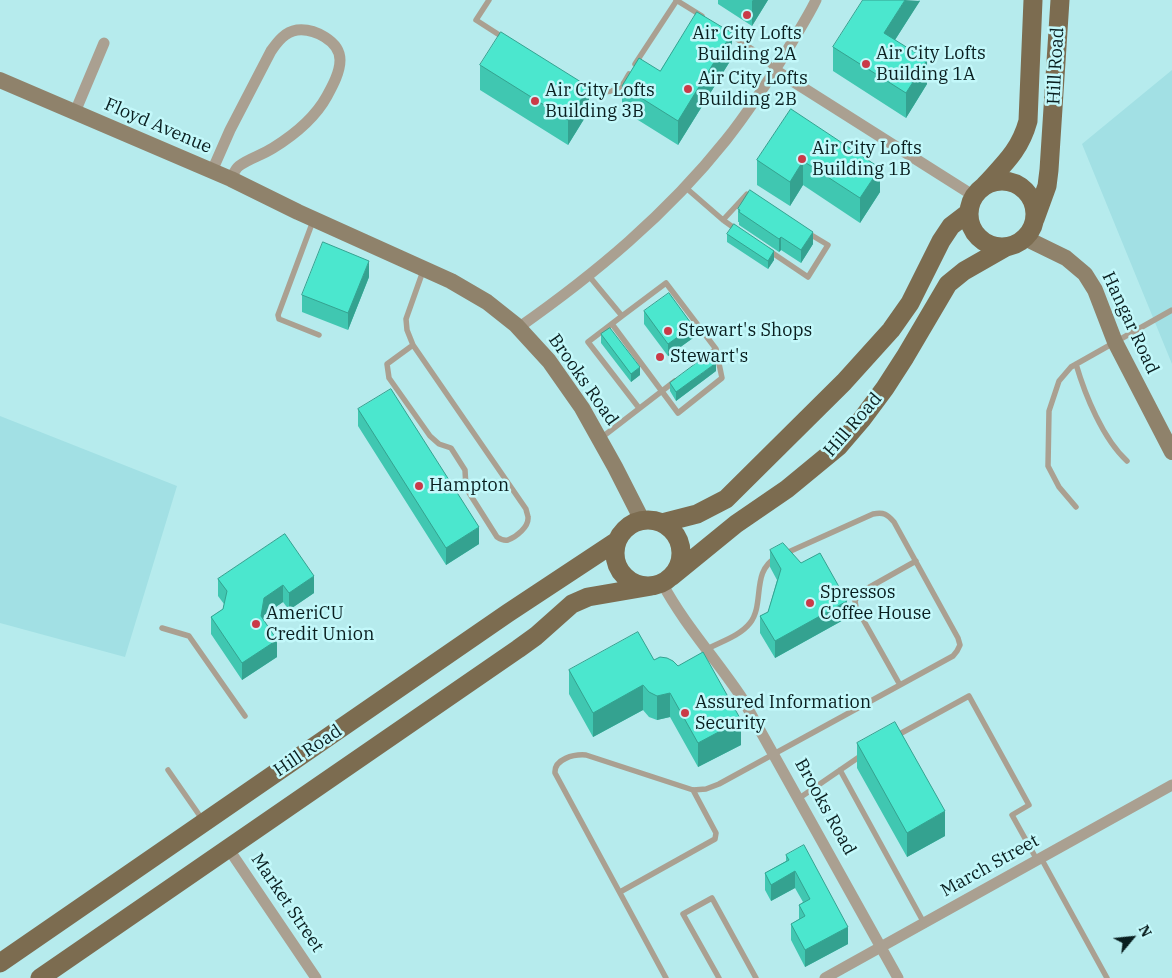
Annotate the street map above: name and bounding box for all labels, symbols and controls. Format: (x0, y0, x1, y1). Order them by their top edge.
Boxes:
marker: Air City Lofts Building 2A (741, 9, 753, 21)
place label: Air City Lofts Building 2A (692, 23, 802, 66)
street label: Hill Road (1043, 27, 1069, 105)
place label: Air City Lofts Building 1A (876, 43, 986, 86)
marker: Air City Lofts Building 1A (860, 58, 872, 70)
place label: Air City Lofts Building 2B (698, 68, 808, 110)
place label: Air City Lofts Building 3B (545, 80, 655, 122)
marker: Air City Lofts Building 2B (682, 83, 694, 95)
street label: Floyd Avenue (101, 94, 215, 158)
marker: Air City Lofts Building 3B (529, 95, 541, 107)
place label: Air City Lofts Building 1B (812, 138, 922, 180)
marker: Air City Lofts Building 1B (796, 153, 808, 165)
street label: Hangar Road (1097, 269, 1163, 377)
place label: Stewart's Shops (678, 320, 812, 342)
marker: Stewart's Shops (662, 325, 674, 337)
street label: Brooks Road (543, 330, 623, 430)
place label: Stewart's (670, 346, 748, 368)
marker: Stewart's (654, 351, 666, 363)
street label: Hill Road (819, 389, 887, 461)
place label: Hampton (429, 475, 509, 497)
marker: Hampton (413, 480, 425, 492)
place label: Spressos Coffee House (820, 582, 931, 624)
marker: Spressos Coffee House (804, 597, 816, 609)
place label: AmeriCU Credit Union (266, 603, 374, 646)
marker: AmeriCU Credit Union (250, 618, 262, 630)
place label: Assured Information Security (695, 692, 871, 734)
marker: Assured Information Security (679, 707, 691, 719)
street label: Hill Road (270, 720, 346, 782)
street label: Brooks Road (790, 755, 860, 859)
street label: March Street (937, 830, 1043, 902)
street label: Market Street (246, 850, 328, 956)
north arrow (1107, 913, 1157, 963)
text: N (1135, 922, 1156, 940)

